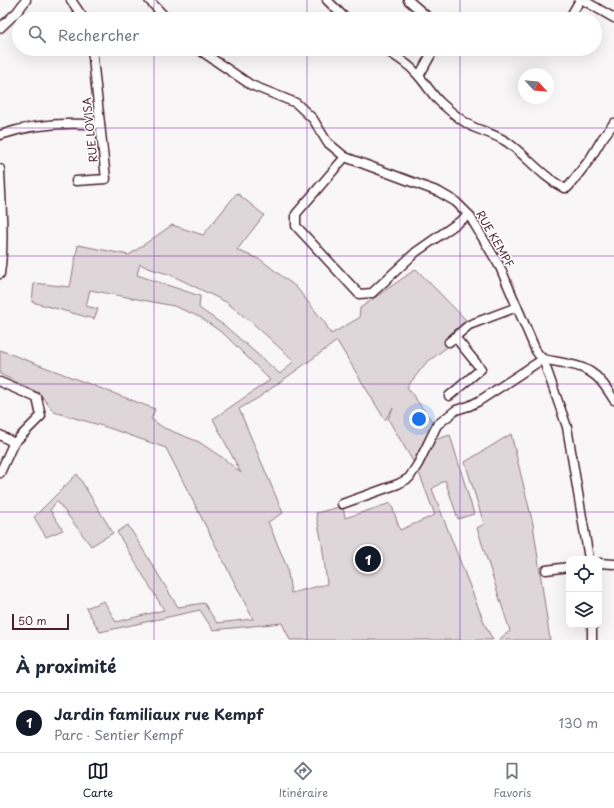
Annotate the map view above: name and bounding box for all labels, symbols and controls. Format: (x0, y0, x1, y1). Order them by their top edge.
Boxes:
search box (12, 12, 602, 56)
icon: search (26, 23, 48, 45)
text: Rechercher (58, 23, 139, 46)
north arrow (518, 68, 554, 104)
street label: RUE LOVISA (78, 97, 101, 163)
street label: RUE KEMPF (472, 207, 519, 271)
your location (409, 409, 429, 429)
pin: 1 (355, 544, 381, 574)
map controls (566, 556, 602, 628)
button: locate (566, 556, 602, 592)
button: layers (566, 592, 602, 628)
scale bar (12, 612, 69, 631)
text: 50 m (18, 612, 47, 629)
text: À proximité (16, 653, 116, 679)
text: Jardin familiaux rue Kempf (54, 702, 263, 725)
text: 1 (26, 713, 32, 732)
text: 130 m (559, 713, 598, 732)
text: Parc · Sentier Kempf (54, 725, 183, 744)
tab: Carte (83, 760, 113, 801)
tab: Itinéraire (279, 760, 328, 801)
tab: Favoris (493, 760, 531, 801)

